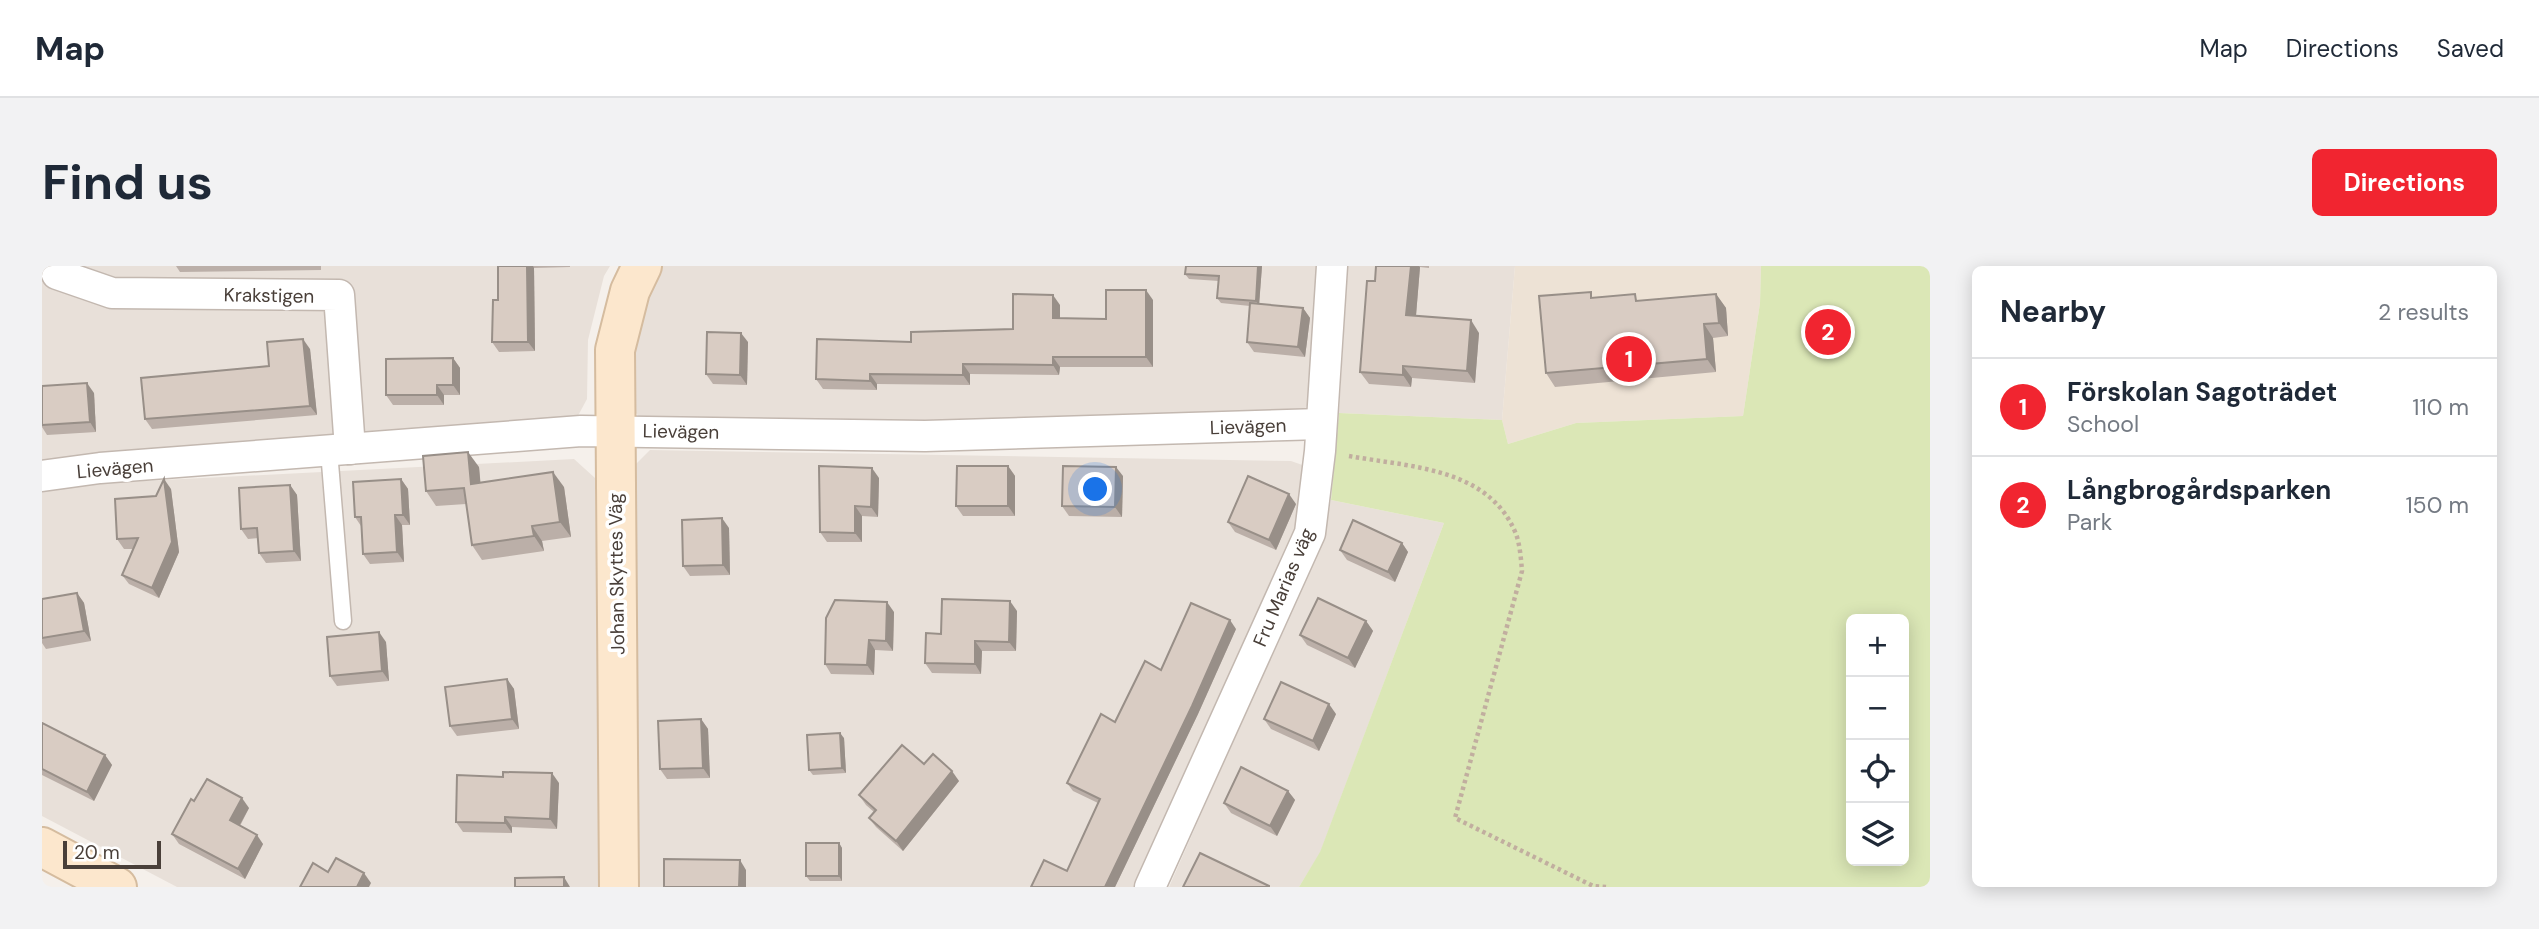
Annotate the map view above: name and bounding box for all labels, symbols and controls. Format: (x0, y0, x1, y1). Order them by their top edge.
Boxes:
text: Map (35, 27, 105, 70)
text: Map (2200, 33, 2248, 64)
text: Directions (2286, 33, 2399, 64)
text: Saved (2437, 33, 2504, 64)
button: Directions (2312, 149, 2497, 216)
text: Find us (42, 150, 213, 214)
street label: Krakstigen (224, 282, 314, 309)
text: Nearby (2000, 292, 2106, 331)
text: 2 results (2378, 297, 2469, 327)
pin: 2 (1805, 306, 1851, 358)
pin: 1 (1606, 333, 1652, 385)
text: Förskolan Sagoträdet (2067, 375, 2337, 409)
text: 1 (2019, 392, 2027, 422)
text: 110 m (2412, 392, 2469, 422)
text: School (2067, 409, 2139, 439)
street label: Lievägen (1209, 413, 1287, 440)
street label: Lievägen (642, 418, 720, 445)
street label: Lievägen (76, 453, 154, 484)
your location (1078, 472, 1112, 506)
text: Långbrogårdsparken (2067, 473, 2331, 507)
text: 2 (2016, 490, 2030, 520)
text: 150 m (2405, 490, 2469, 520)
street label: Johan Skyttes Väg (603, 493, 630, 655)
text: Park (2067, 507, 2112, 537)
street label: Fru Marias väg (1247, 524, 1320, 650)
map controls (1846, 614, 1909, 866)
button: + (1846, 614, 1909, 677)
button: − (1846, 677, 1909, 740)
button: locate (1846, 740, 1909, 803)
button: layers (1846, 803, 1909, 866)
scale bar (63, 838, 161, 870)
text: 20 m (74, 840, 120, 865)

